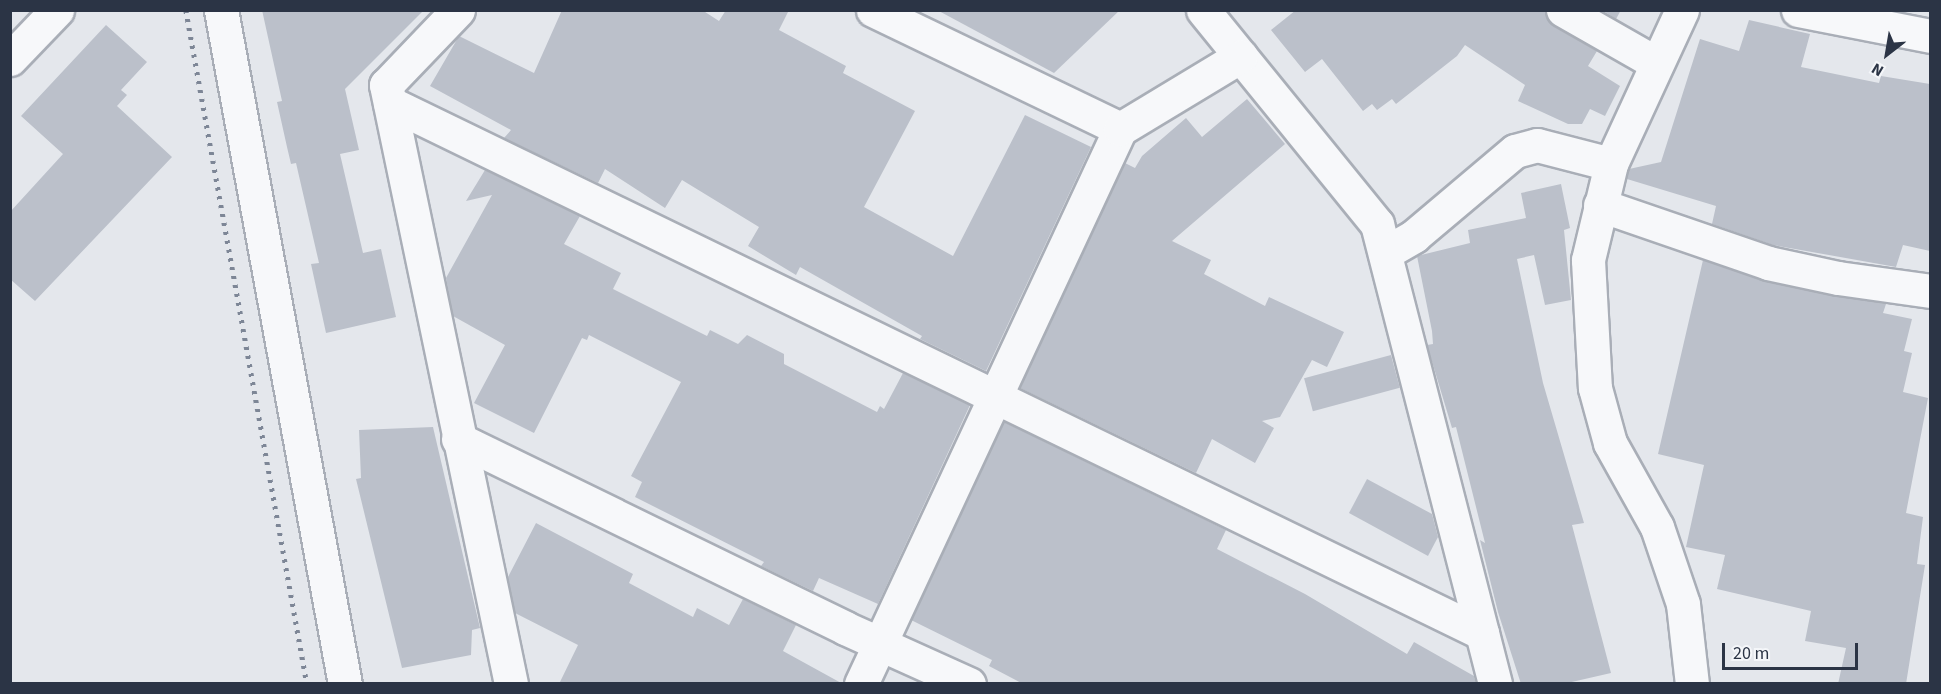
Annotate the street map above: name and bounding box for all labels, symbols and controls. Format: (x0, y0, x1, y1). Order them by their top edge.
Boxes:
north arrow (1857, 24, 1917, 84)
text: N (1868, 57, 1888, 82)
scale bar (1725, 631, 1862, 669)
text: 20 m (1733, 641, 1769, 666)

